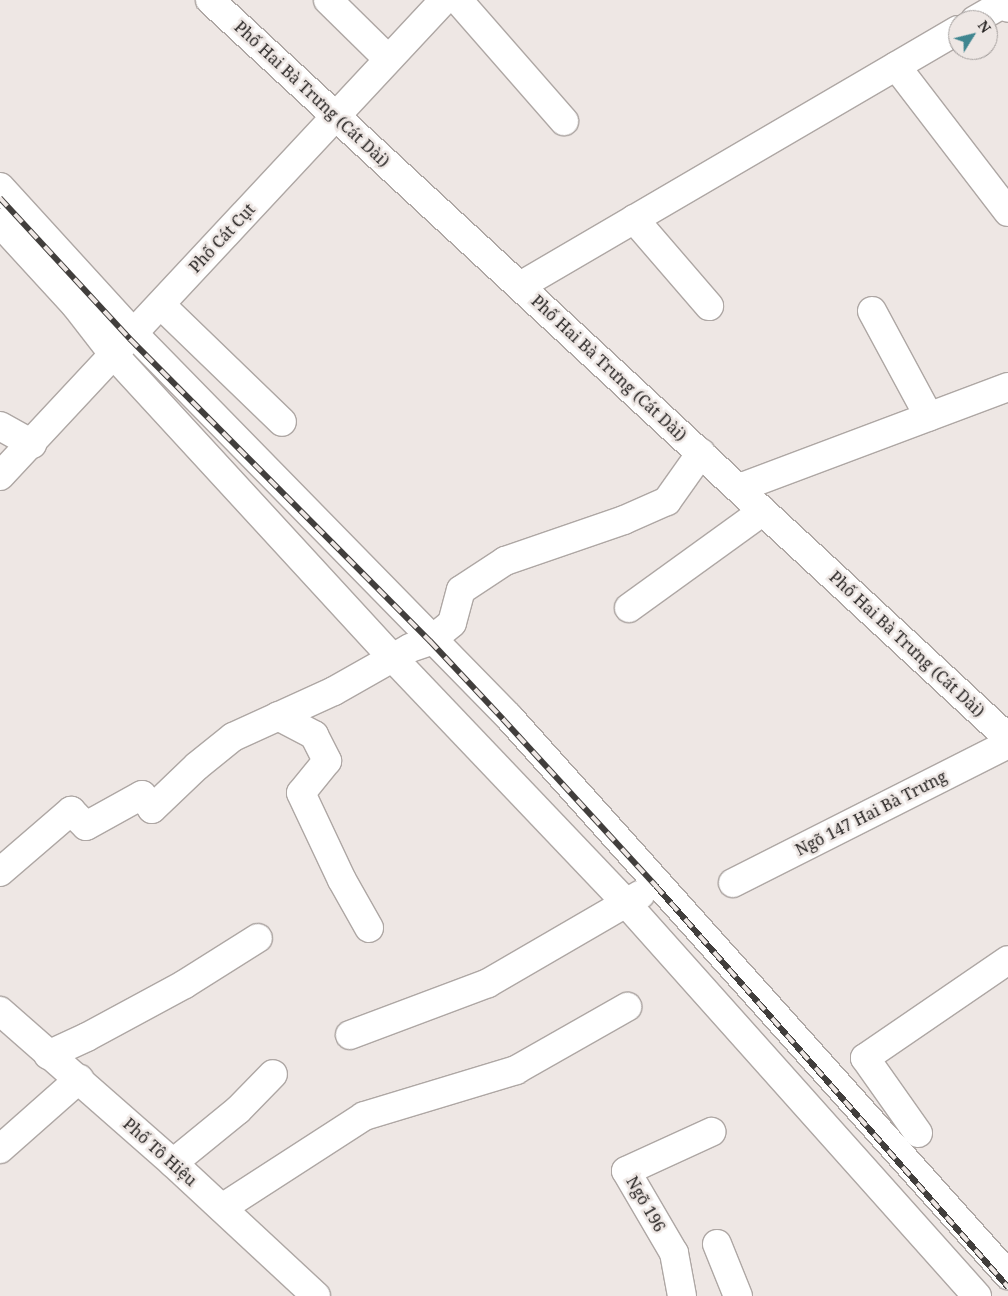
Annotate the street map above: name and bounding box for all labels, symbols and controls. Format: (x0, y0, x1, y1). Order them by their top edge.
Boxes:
north arrow (948, 10, 998, 60)
text: N (974, 16, 996, 37)
street label: Phố Hai Bà Trưng (Cát Dài) (231, 17, 393, 171)
street label: Phố Cát Cụt (185, 199, 259, 277)
street label: Phố Hai Bà Trưng (Cát Dài) (528, 291, 690, 445)
street label: Phố Hai Bà Trưng (Cát Dài) (826, 567, 988, 721)
street label: Ngõ 147 Hai Bà Trưng (792, 766, 950, 860)
street label: Phố Tô Hiệu (119, 1114, 201, 1190)
street label: Ngõ 196 (622, 1173, 670, 1235)

